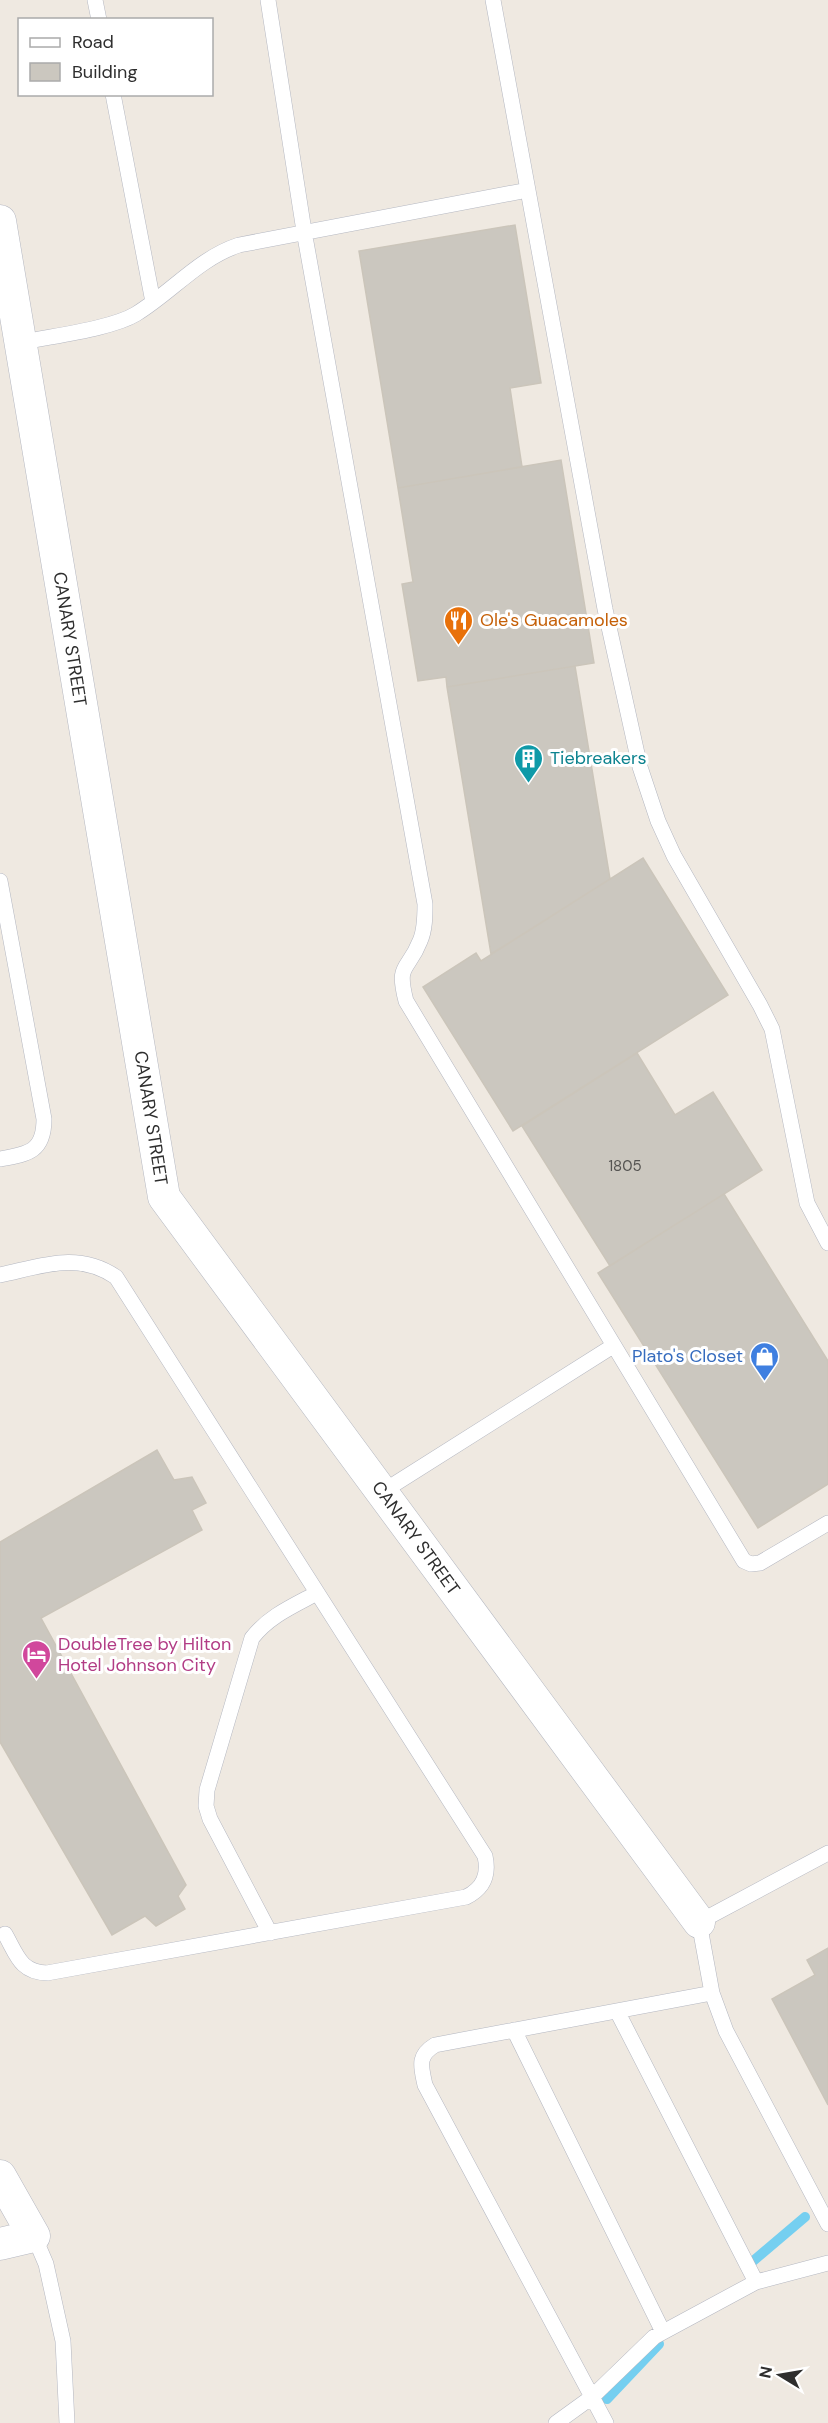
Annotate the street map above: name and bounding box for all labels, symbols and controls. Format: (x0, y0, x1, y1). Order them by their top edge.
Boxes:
legend (18, 18, 213, 96)
text: Road (72, 30, 114, 54)
text: Building (72, 60, 137, 84)
street label: CANARY STREET (48, 570, 92, 708)
restaurant icon: Ole's Guacamoles (443, 604, 475, 646)
place label: Ole's Guacamoles (480, 608, 628, 632)
building icon: Tiebreakers (513, 742, 545, 784)
place label: Tiebreakers (550, 746, 647, 770)
street label: CANARY STREET (129, 1049, 173, 1187)
house number: 1805 (608, 1156, 642, 1176)
shop icon: Plato's Closet (748, 1340, 780, 1382)
place label: Plato's Closet (632, 1344, 743, 1368)
street label: CANARY STREET (366, 1476, 466, 1600)
place label: DoubleTree by Hilton Hotel Johnson City (58, 1632, 231, 1677)
hotel icon: DoubleTree by Hilton Hotel Johnson City (21, 1638, 53, 1680)
north arrow (750, 2345, 810, 2405)
text: N (754, 2365, 777, 2380)

